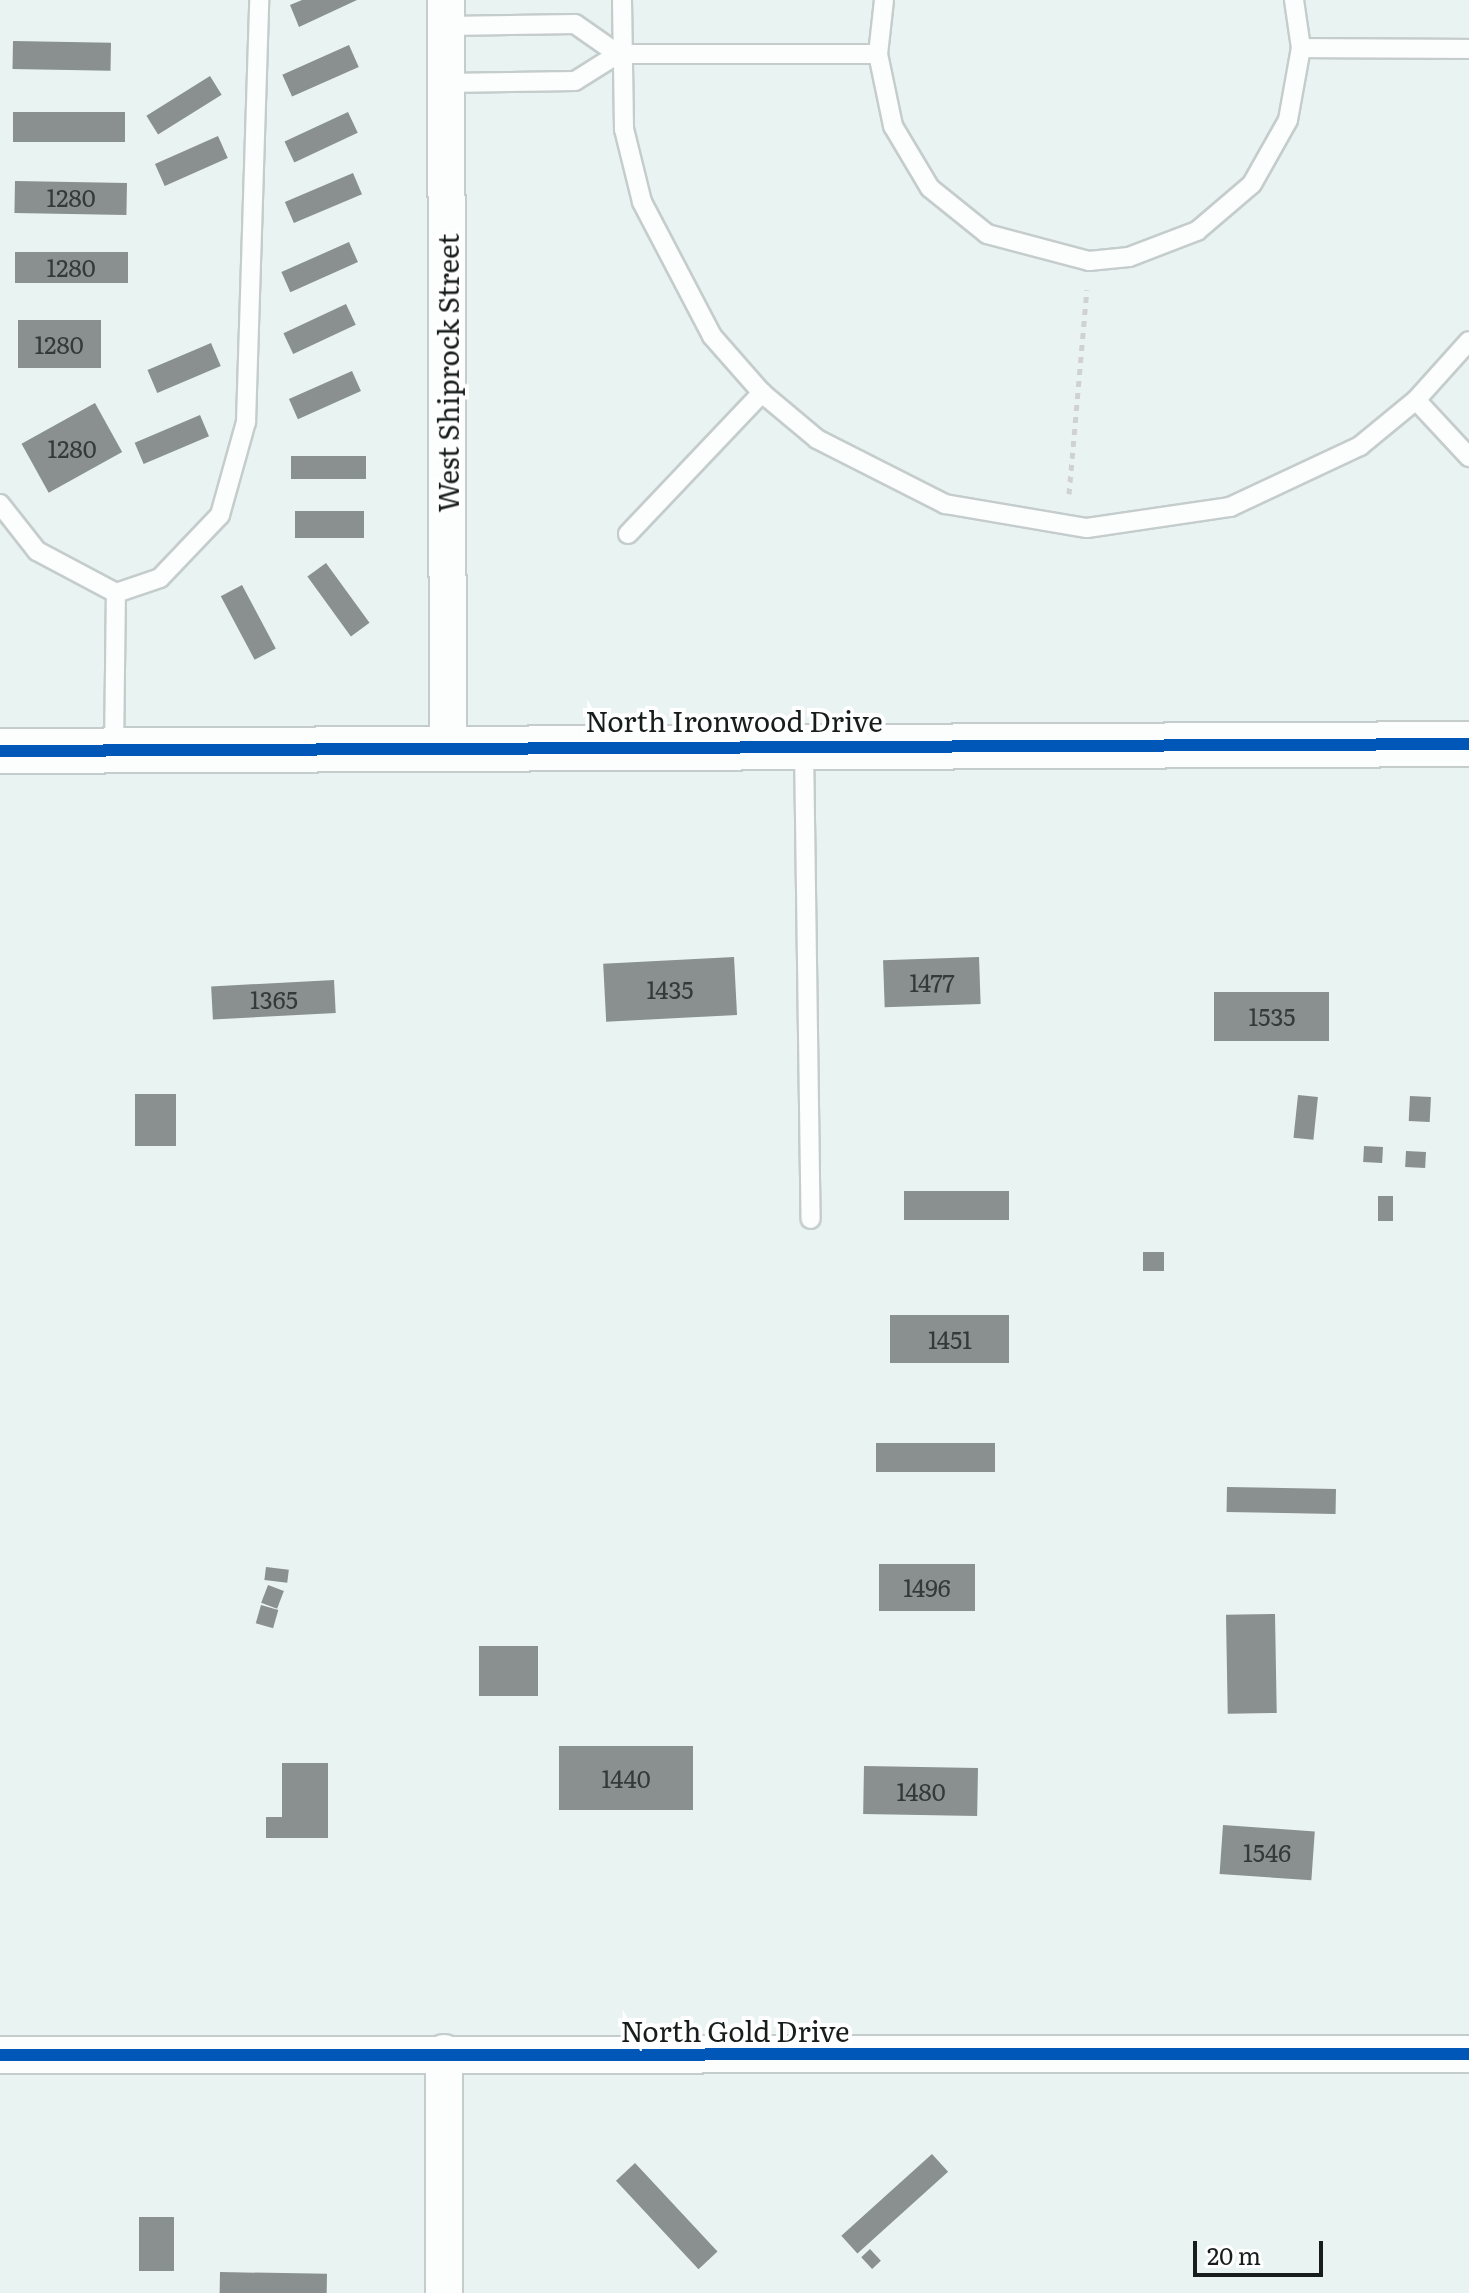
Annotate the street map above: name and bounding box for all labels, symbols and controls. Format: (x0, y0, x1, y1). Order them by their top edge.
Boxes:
house number: 1280 (46, 183, 96, 211)
street label: West Shiprock Street (430, 234, 464, 512)
house number: 1280 (46, 253, 96, 281)
house number: 1280 (34, 330, 84, 358)
house number: 1280 (47, 434, 97, 462)
street label: North Ironwood Drive (585, 703, 883, 737)
house number: 1477 (909, 968, 955, 996)
house number: 1435 (646, 975, 694, 1003)
house number: 1365 (250, 985, 298, 1013)
house number: 1535 (1248, 1002, 1296, 1030)
house number: 1451 (928, 1325, 972, 1353)
house number: 1496 (903, 1573, 951, 1601)
house number: 1440 (601, 1764, 651, 1792)
house number: 1480 (896, 1777, 946, 1805)
house number: 1546 (1243, 1838, 1291, 1866)
street label: North Gold Drive (620, 2013, 850, 2047)
scale bar (1197, 2225, 1327, 2275)
text: 20 m (1207, 2237, 1261, 2272)

